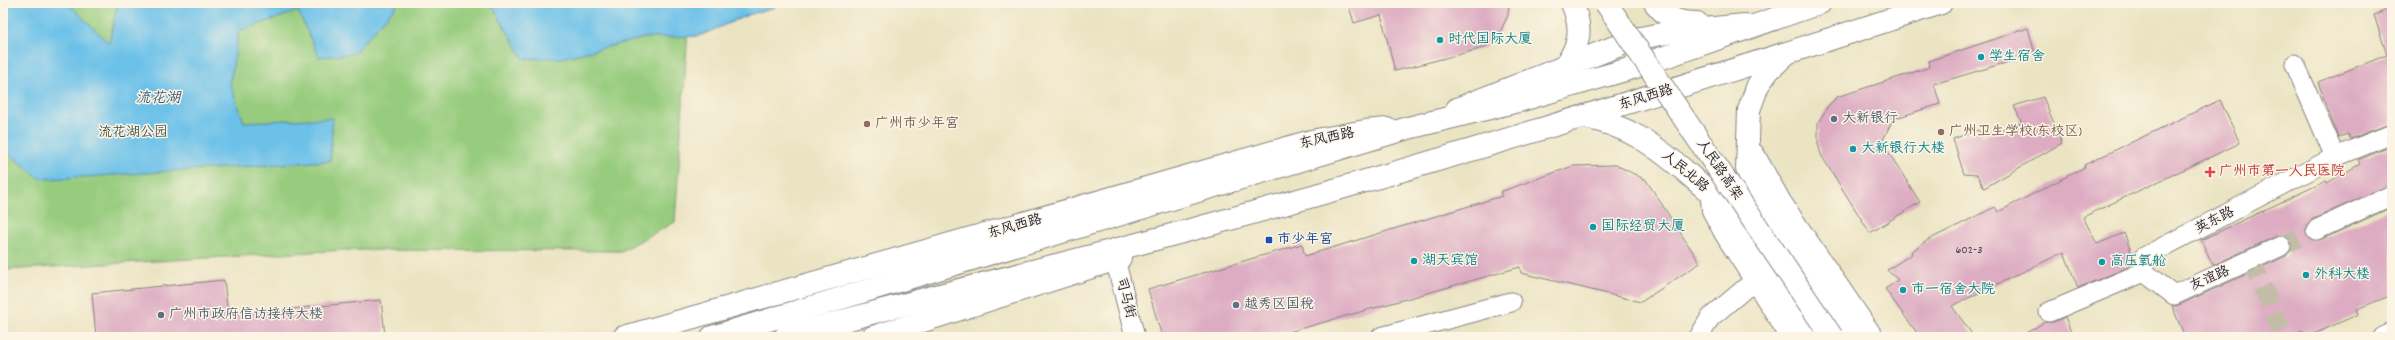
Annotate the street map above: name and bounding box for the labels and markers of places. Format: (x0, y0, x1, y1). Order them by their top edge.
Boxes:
place label: 时代国际大厦 (1448, 30, 1532, 50)
marker: 时代国际大厦 (1435, 35, 1445, 45)
place label: 学生宿舍 (1989, 47, 2045, 67)
marker: 学生宿舍 (1976, 52, 1986, 62)
place label: 大新银行 (1842, 109, 1898, 129)
place label: 广州市少年宫 (875, 114, 959, 134)
marker: 大新银行 (1829, 114, 1839, 124)
marker: 广州市少年宫 (862, 119, 872, 129)
place label: 广州卫生学校(东校区) (1949, 122, 2082, 142)
marker: 广州卫生学校(东校区) (1936, 127, 1946, 137)
place label: 大新银行大楼 (1861, 139, 1945, 159)
marker: 大新银行大楼 (1848, 144, 1858, 154)
place label: 广州市第一人民医院 (2219, 162, 2345, 182)
marker: 广州市第一人民医院 (2204, 166, 2216, 178)
place label: 国际经贸大厦 (1601, 217, 1685, 237)
marker: 国际经贸大厦 (1588, 222, 1598, 232)
place label: 市少年宫 (1277, 230, 1333, 250)
marker: 市少年宫 (1264, 235, 1274, 245)
place label: 湖天宾馆 (1422, 251, 1478, 271)
place label: 高压氧舱 (2110, 252, 2167, 272)
marker: 湖天宾馆 (1409, 256, 1419, 266)
marker: 高压氧舱 (2097, 257, 2107, 267)
place label: 外科大楼 (2314, 265, 2370, 285)
marker: 外科大楼 (2301, 270, 2311, 280)
place label: 市一宿舍大院 (1911, 280, 1995, 300)
marker: 市一宿舍大院 (1898, 285, 1908, 295)
place label: 越秀区国税 (1244, 295, 1314, 315)
marker: 越秀区国税 (1231, 300, 1241, 310)
place label: 广州市政府信访接待大楼 (169, 305, 323, 325)
marker: 广州市政府信访接待大楼 (156, 310, 166, 320)

